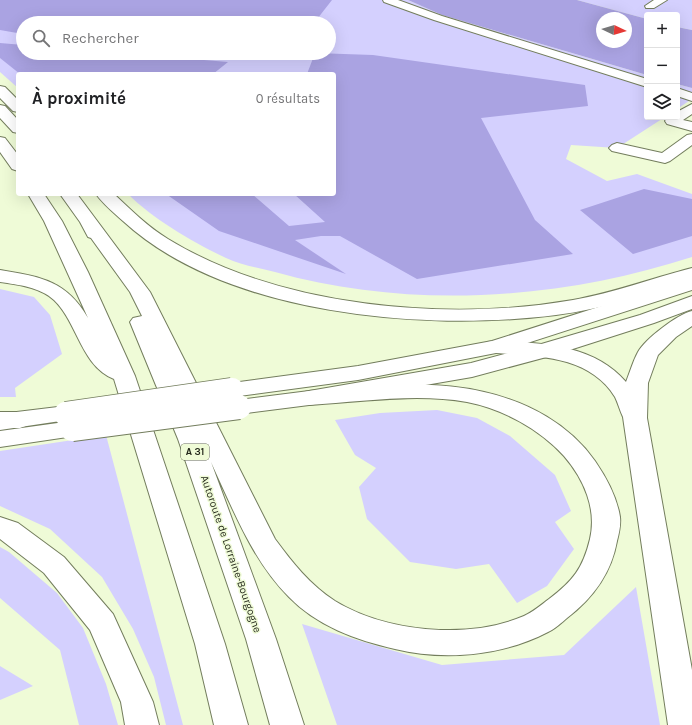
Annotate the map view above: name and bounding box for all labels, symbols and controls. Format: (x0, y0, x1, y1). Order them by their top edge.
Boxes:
north arrow (596, 12, 632, 48)
map controls (644, 12, 680, 120)
button: + (644, 12, 680, 48)
search box (16, 16, 336, 60)
icon: search (30, 27, 52, 49)
text: Rechercher (62, 29, 139, 47)
button: − (644, 48, 680, 84)
button: layers (644, 84, 680, 120)
text: À proximité (32, 88, 126, 108)
text: 0 résultats (256, 91, 320, 106)
road number: A 31 (181, 444, 209, 460)
street label: Autoroute de Lorraine-Bourgogne (198, 474, 264, 635)

